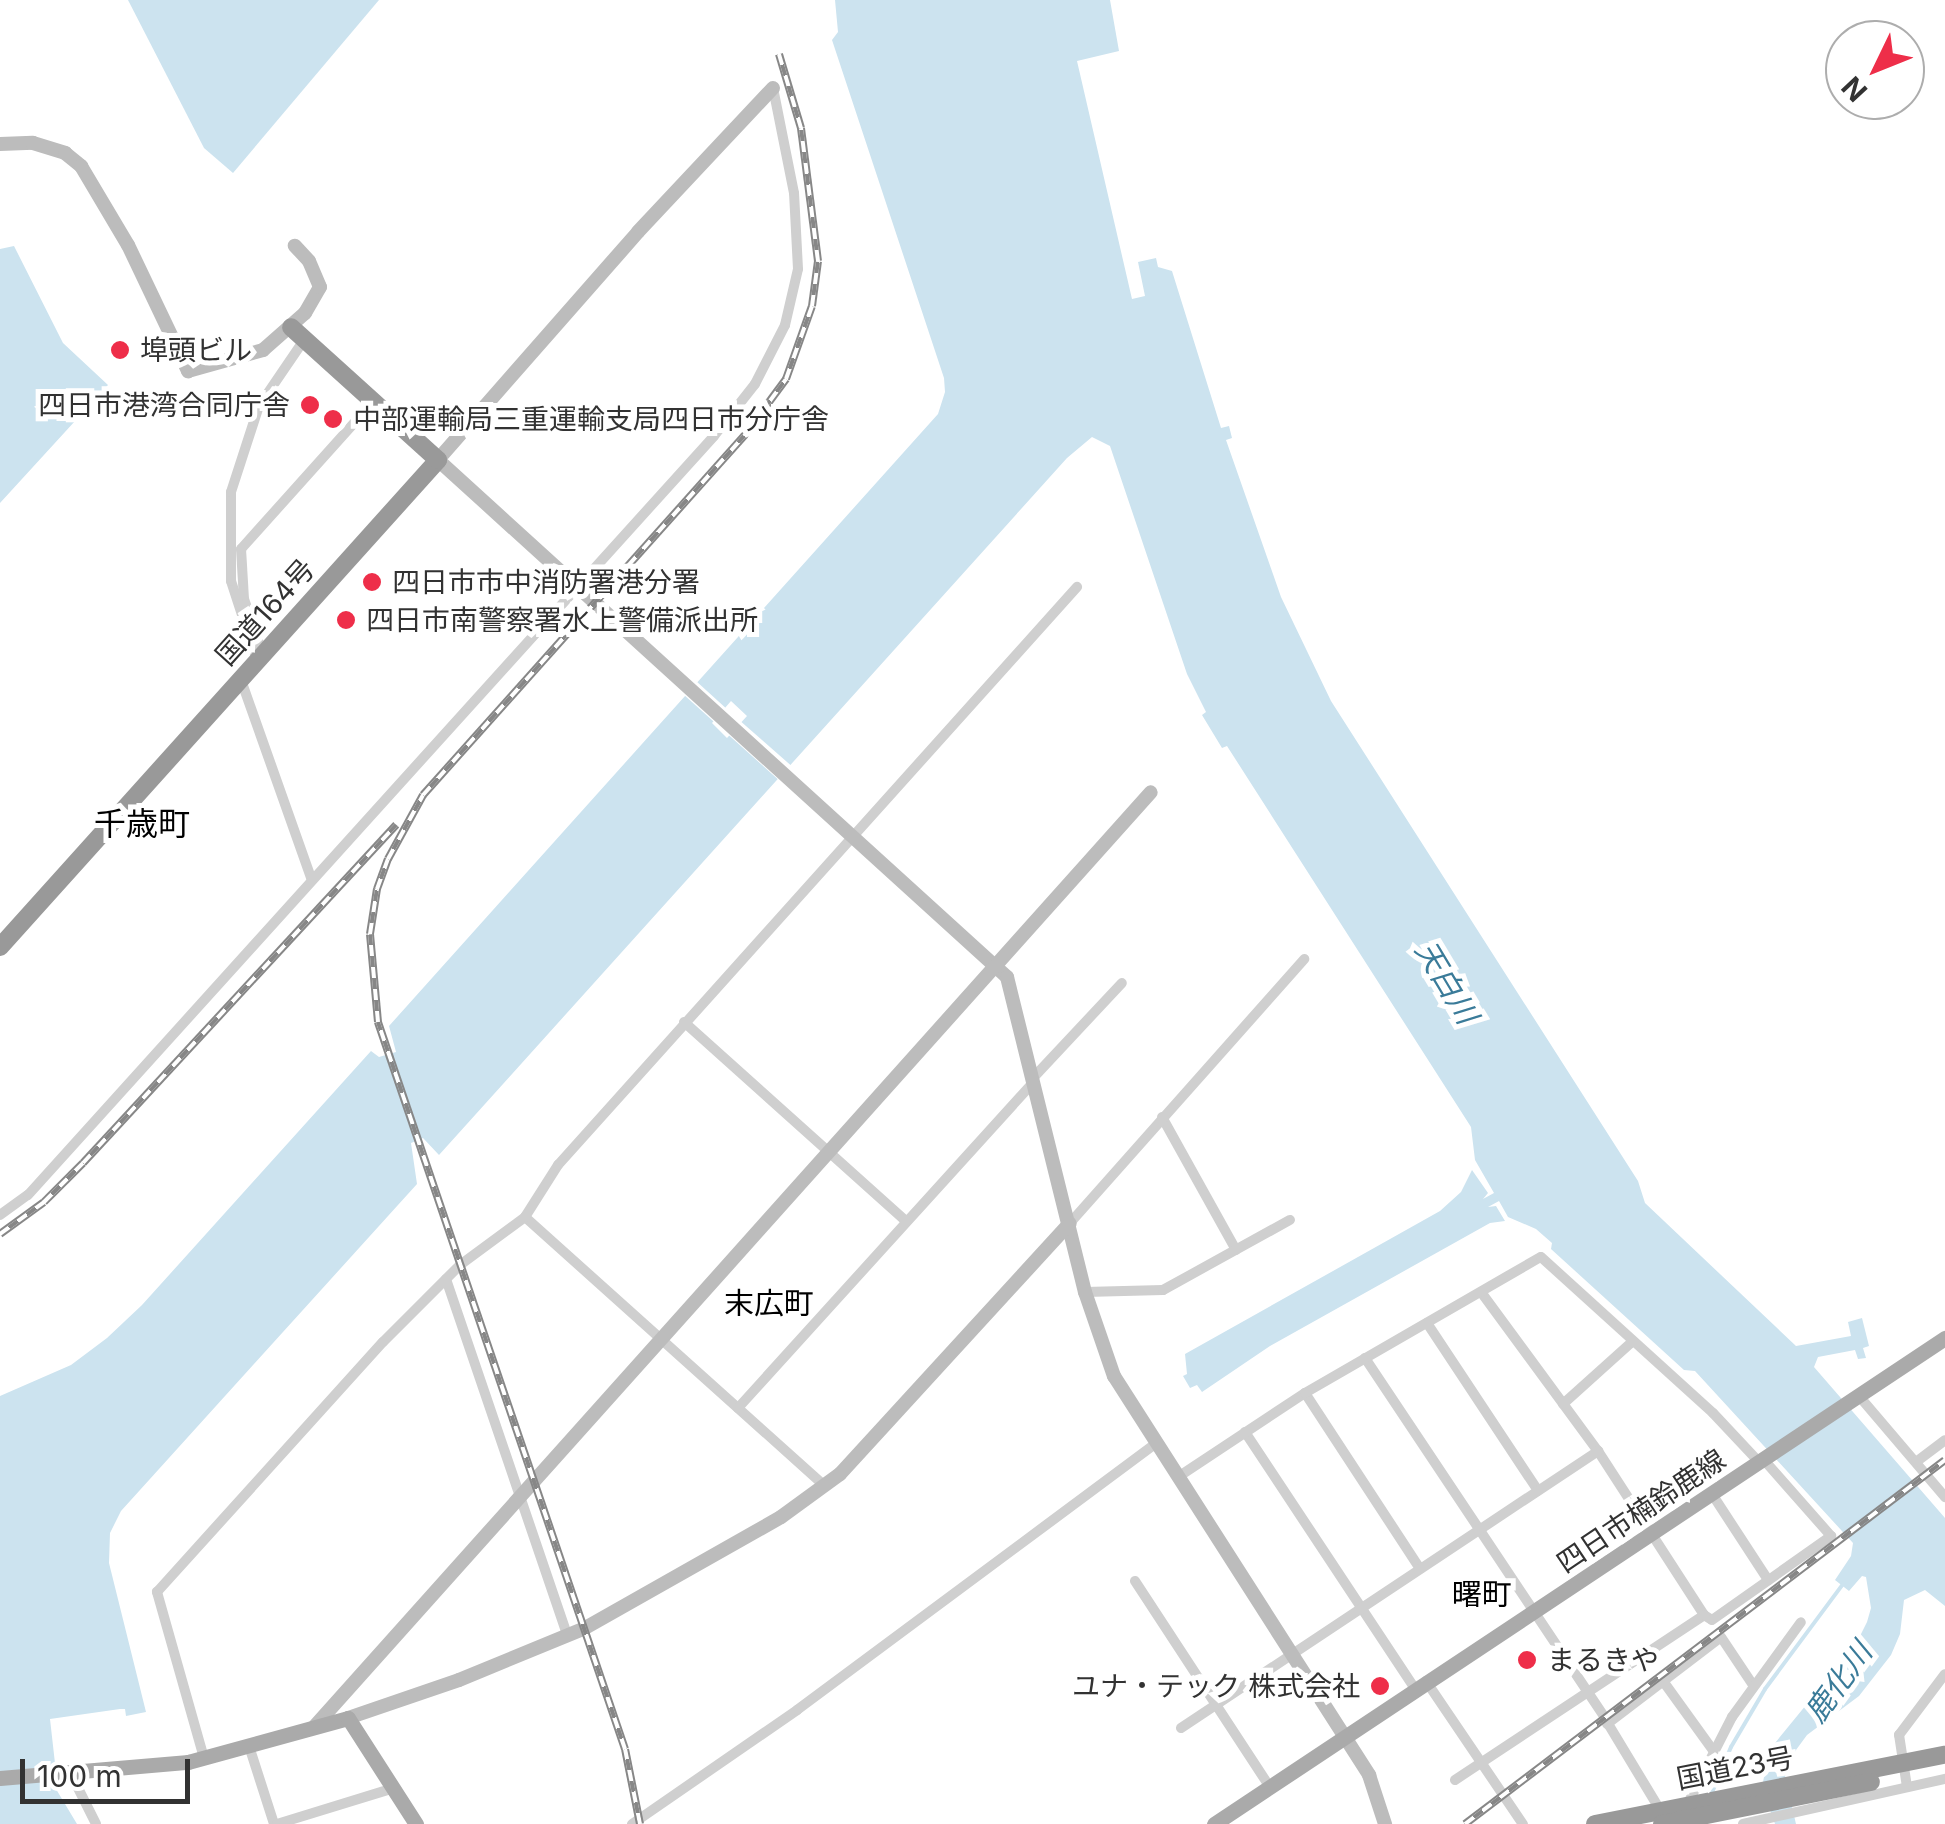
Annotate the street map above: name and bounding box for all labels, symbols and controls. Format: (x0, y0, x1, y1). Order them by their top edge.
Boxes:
north arrow (1825, 20, 1925, 120)
text: N (1835, 70, 1874, 108)
place label: 埠頭ビル (140, 333, 252, 367)
marker: 埠頭ビル (109, 339, 131, 361)
place label: 四日市港湾合同庁舎 (38, 388, 290, 422)
marker: 四日市港湾合同庁舎 (299, 394, 321, 416)
place label: 中部運輸局三重運輸支局四日市分庁舎 (353, 402, 829, 436)
marker: 中部運輸局三重運輸支局四日市分庁舎 (322, 408, 344, 430)
street label: 国道164号 (209, 552, 321, 672)
place label: 四日市市中消防署港分署 (392, 565, 700, 599)
marker: 四日市市中消防署港分署 (361, 571, 383, 593)
place label: 四日市南警察署水上警備派出所 (366, 603, 758, 637)
marker: 四日市南警察署水上警備派出所 (335, 609, 357, 631)
district label: 千歳町 (94, 805, 190, 843)
water label: 天白川 (1408, 934, 1486, 1030)
district label: 末広町 (724, 1285, 814, 1321)
street label: 四日市楠鈴鹿線 (1550, 1442, 1732, 1580)
district label: 曙町 (1452, 1576, 1512, 1612)
water label: 鹿化川 (1797, 1635, 1879, 1729)
place label: まるきや (1547, 1643, 1659, 1677)
marker: まるきや (1516, 1649, 1538, 1671)
place label: ユナ・テック 株式会社 (1072, 1669, 1360, 1703)
marker: ユナ・テック 株式会社 (1369, 1675, 1391, 1697)
scale bar (25, 1739, 195, 1801)
street label: 国道23号 (1674, 1740, 1796, 1796)
text: 100 m (37, 1758, 122, 1794)

